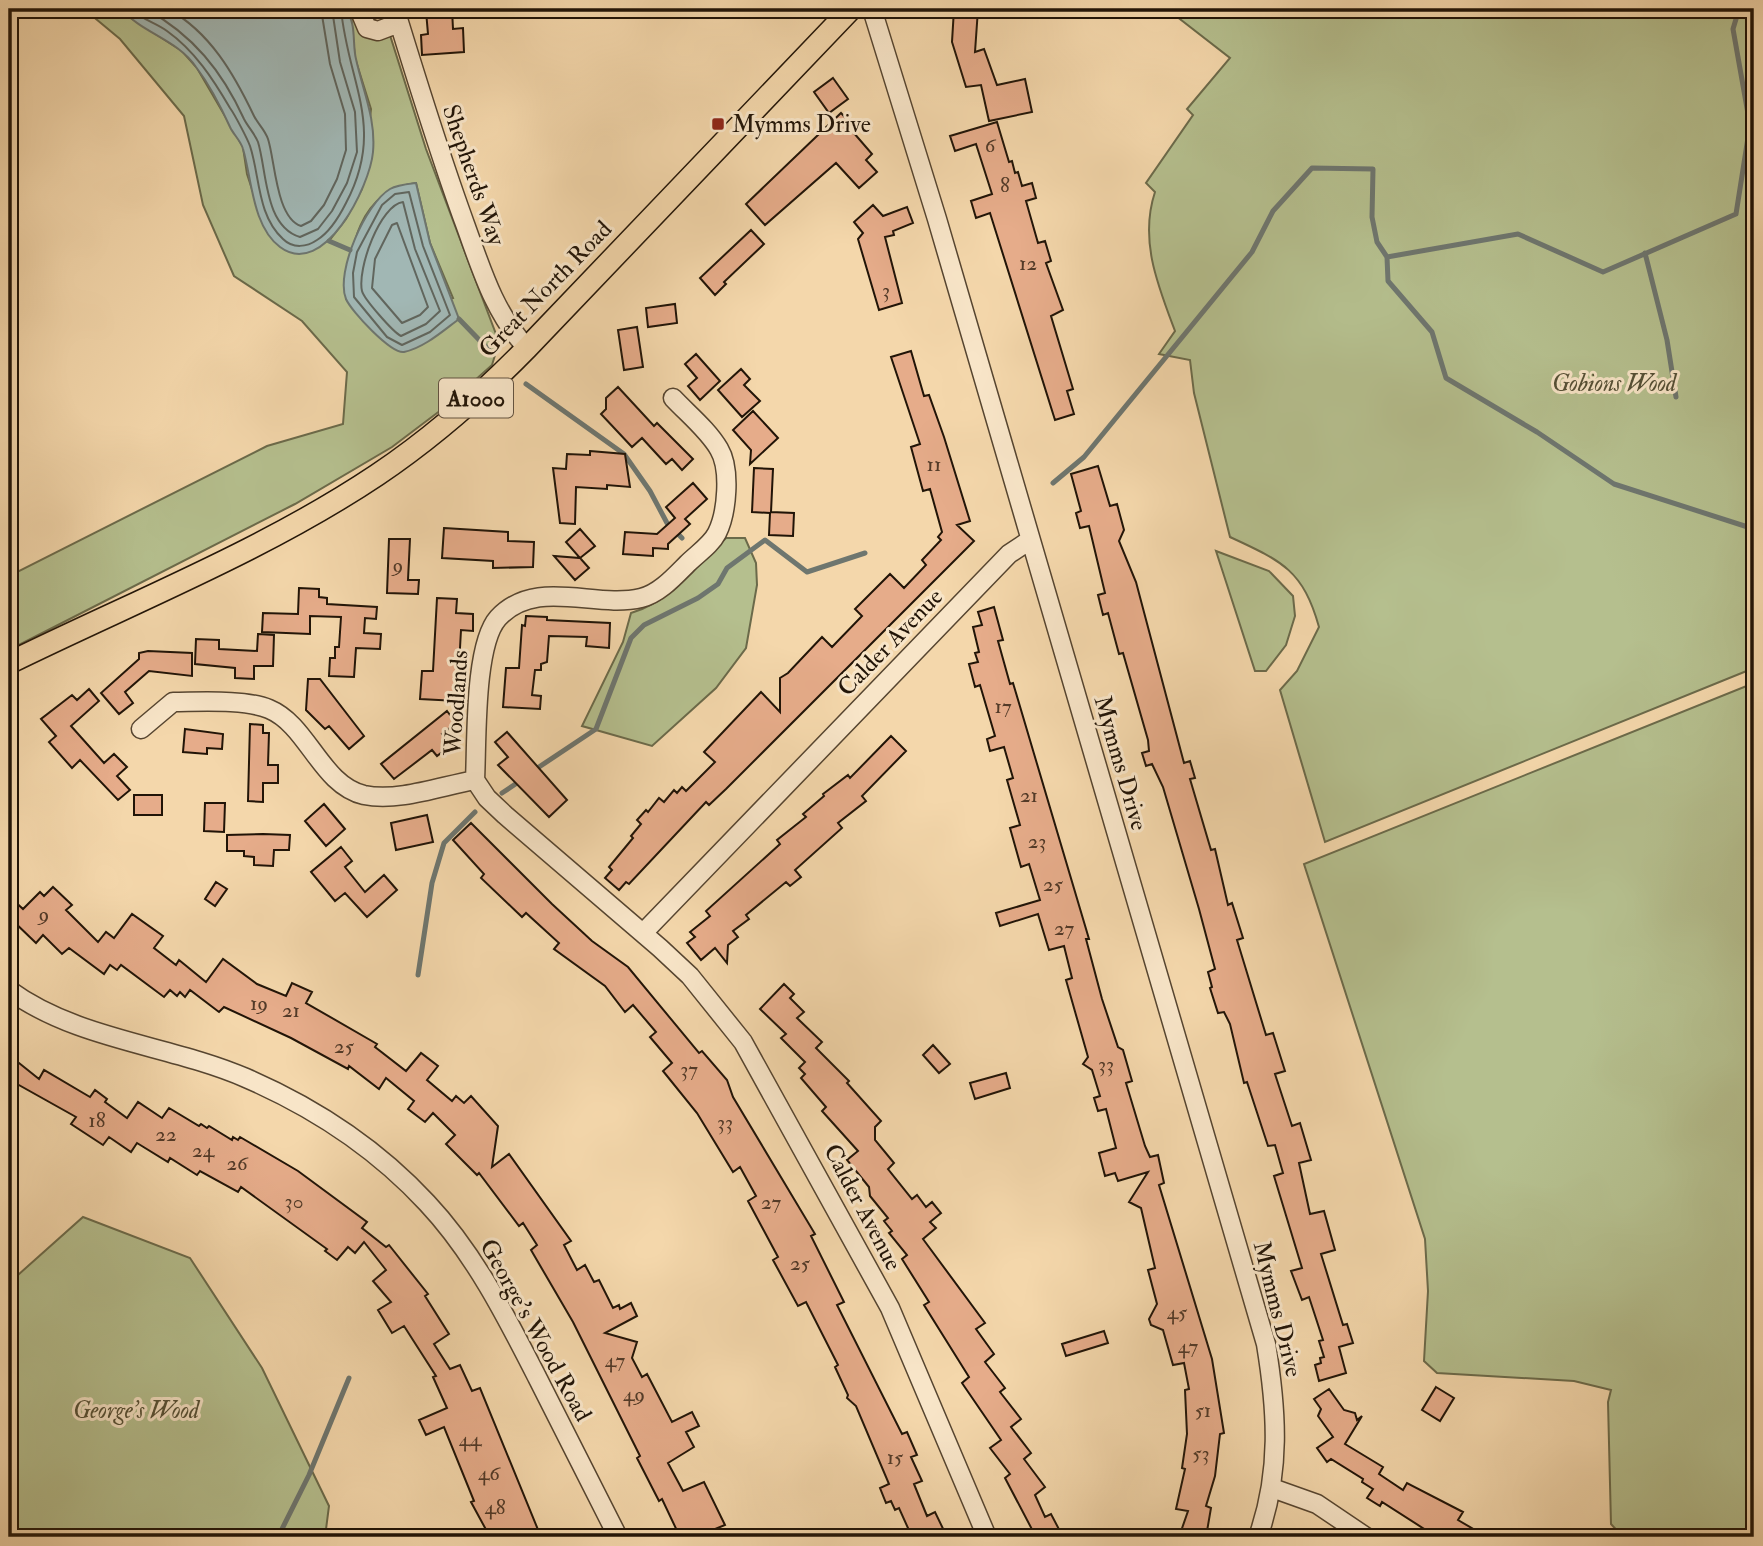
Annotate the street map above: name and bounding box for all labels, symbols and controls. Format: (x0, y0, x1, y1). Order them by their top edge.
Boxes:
street label: Shepherds Way (435, 101, 512, 250)
place label: Mymms Drive (732, 109, 871, 140)
marker: Mymms Drive (710, 116, 726, 132)
house number: 6 (985, 132, 997, 159)
house number: 8 (1000, 172, 1010, 199)
street label: Great North Road (472, 214, 619, 364)
house number: 12 (1019, 250, 1037, 277)
house number: 3 (882, 277, 890, 304)
park label: Gobions Wood (1552, 368, 1678, 399)
road number: A1000 (439, 378, 513, 418)
house number: 11 (927, 451, 942, 478)
house number: 9 (391, 552, 403, 579)
street label: Calder Avenue (831, 582, 950, 703)
street label: Woodlands (437, 649, 476, 758)
street label: Mymms Drive (1086, 692, 1155, 834)
house number: 17 (994, 693, 1012, 720)
house number: 21 (1020, 782, 1038, 809)
house number: 23 (1028, 828, 1046, 855)
house number: 25 (1043, 871, 1064, 898)
house number: 9 (37, 901, 49, 928)
house number: 27 (1054, 915, 1074, 942)
house number: 19 (250, 990, 268, 1017)
house number: 21 (282, 997, 300, 1024)
house number: 25 (334, 1033, 355, 1060)
house number: 33 (1098, 1051, 1114, 1078)
house number: 37 (680, 1056, 698, 1083)
house number: 18 (88, 1107, 106, 1134)
house number: 33 (717, 1109, 733, 1136)
house number: 22 (155, 1121, 177, 1148)
house number: 24 (192, 1137, 216, 1164)
street label: Calder Avenue (816, 1139, 909, 1276)
house number: 26 (226, 1150, 249, 1177)
house number: 30 (285, 1188, 303, 1215)
house number: 27 (761, 1189, 781, 1216)
street label: George's Wood Road (473, 1234, 599, 1427)
street label: Mymms Drive (1246, 1238, 1309, 1380)
house number: 25 (790, 1250, 811, 1277)
house number: 45 (1167, 1299, 1188, 1326)
house number: 47 (1178, 1333, 1199, 1360)
house number: 47 (605, 1347, 626, 1374)
house number: 49 (623, 1381, 645, 1408)
park label: George's Wood (73, 1395, 201, 1426)
house number: 51 (1195, 1397, 1211, 1424)
house number: 44 (459, 1426, 483, 1453)
house number: 53 (1192, 1440, 1210, 1467)
house number: 15 (887, 1444, 904, 1471)
house number: 46 (478, 1460, 501, 1487)
house number: 48 (484, 1494, 506, 1521)

